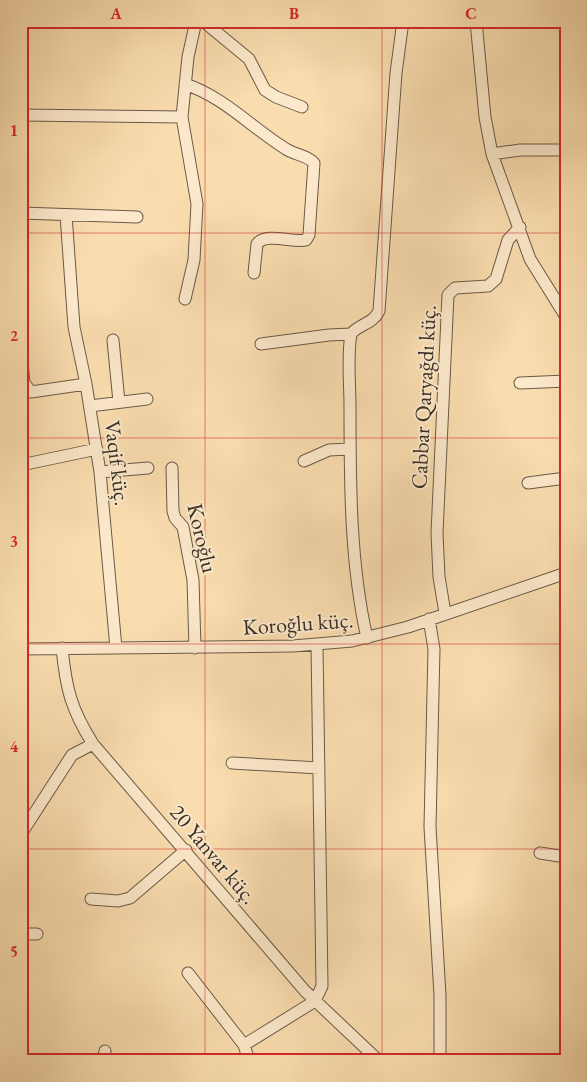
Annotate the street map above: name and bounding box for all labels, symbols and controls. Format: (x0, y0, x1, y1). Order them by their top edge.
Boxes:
text: A (109, 3, 122, 24)
text: B (289, 3, 299, 24)
text: C (465, 3, 477, 24)
text: 1 (10, 120, 18, 141)
street label: Cabbar Qaryağdı küç. (404, 304, 443, 490)
text: 2 (10, 325, 19, 346)
street label: Vaqif küç. (98, 419, 137, 507)
street label: Koroğlu (180, 500, 225, 576)
text: 3 (10, 531, 18, 552)
street label: Koroğlu küç. (242, 605, 354, 642)
text: 4 (10, 736, 19, 757)
street label: 20 Yanvar küç. (163, 798, 264, 910)
text: 5 (10, 941, 18, 962)

